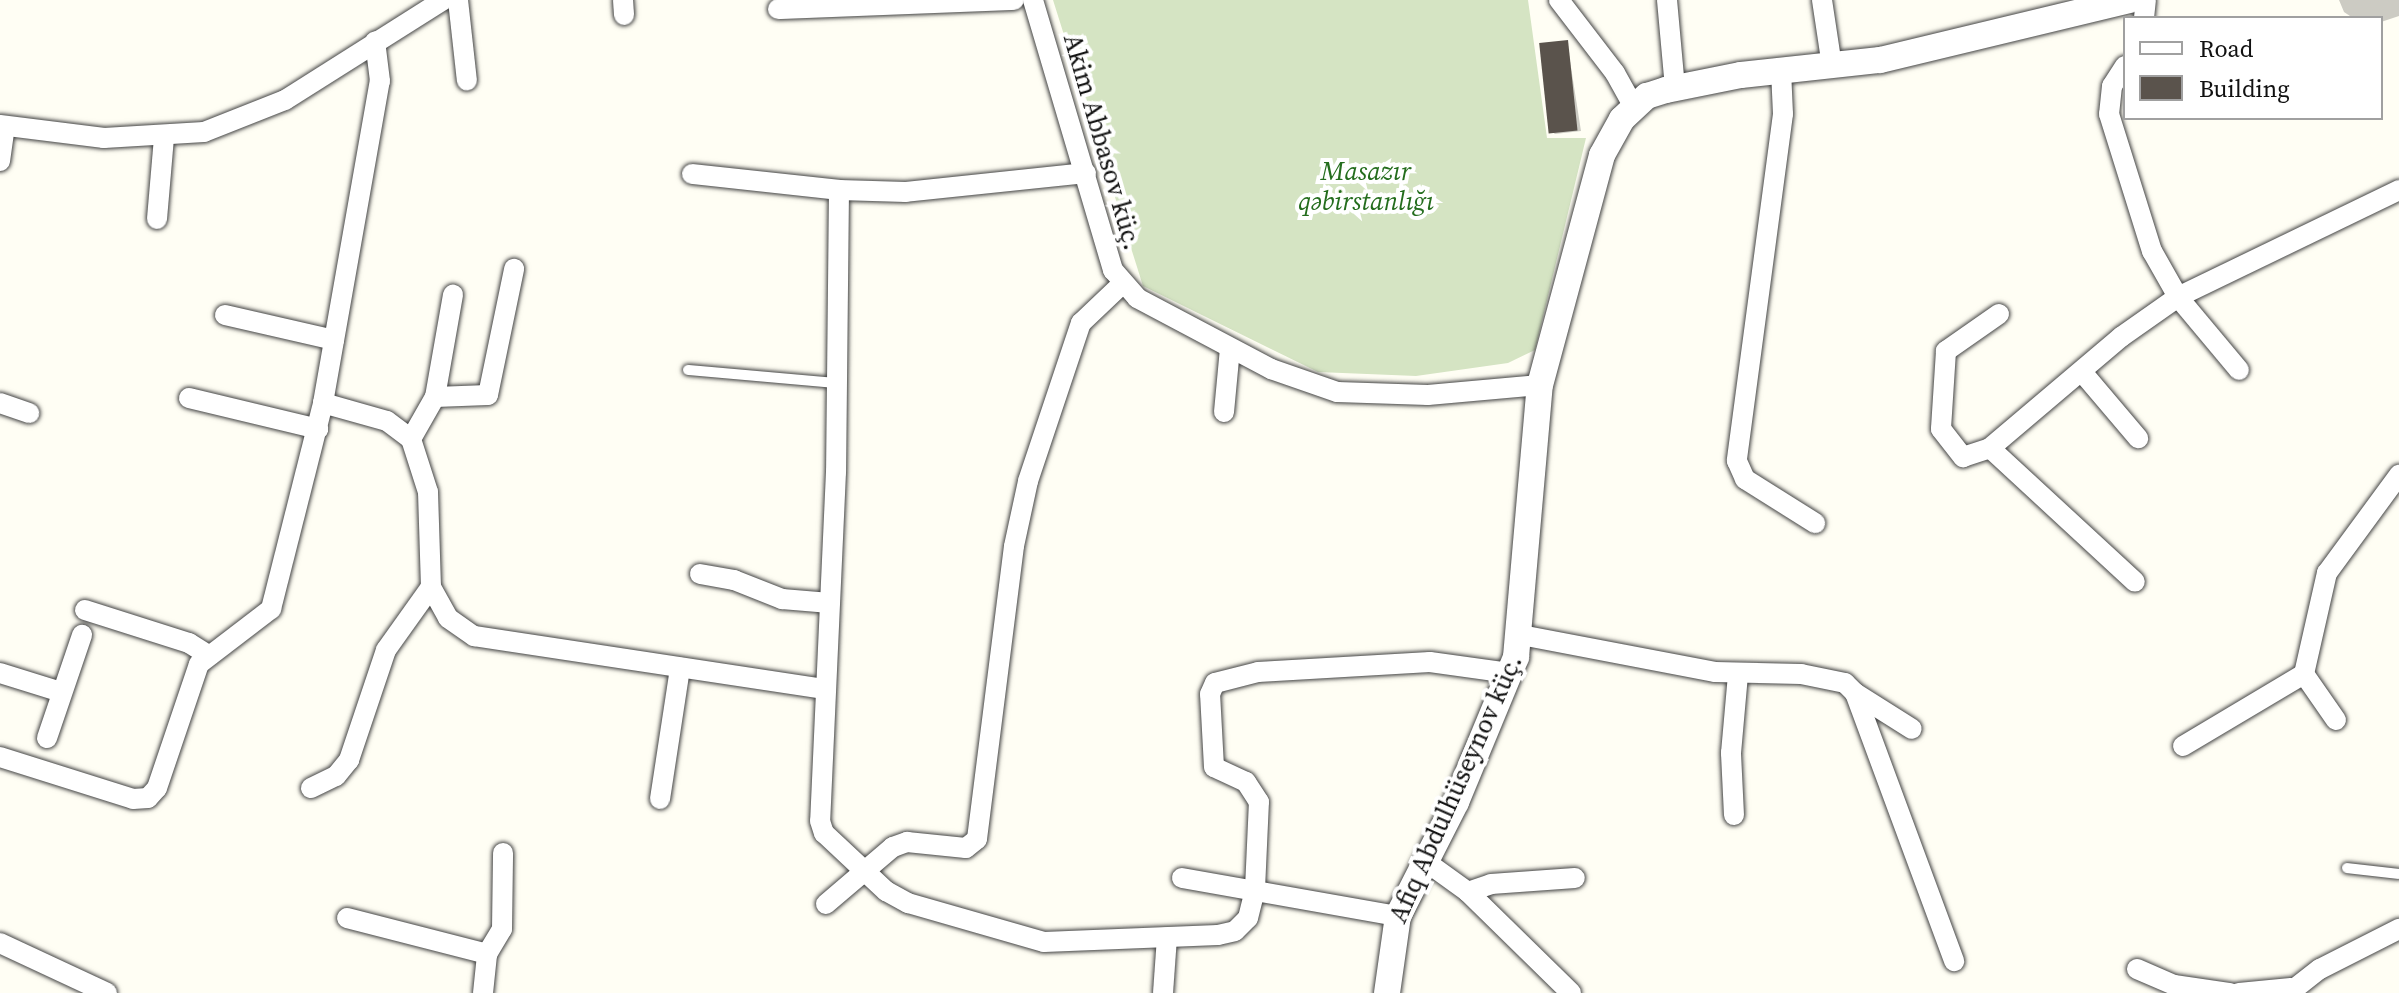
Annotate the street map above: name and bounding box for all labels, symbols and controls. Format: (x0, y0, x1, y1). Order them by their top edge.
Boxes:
legend (2123, 16, 2383, 120)
street label: Akim Abbasov küç. (1056, 30, 1148, 254)
text: Road (2199, 32, 2253, 65)
text: Building (2199, 72, 2290, 105)
park label: Masazır qəbirstanlığı (1298, 156, 1434, 218)
street label: Afiq Abdulhüseynov küç. (1383, 650, 1529, 928)

